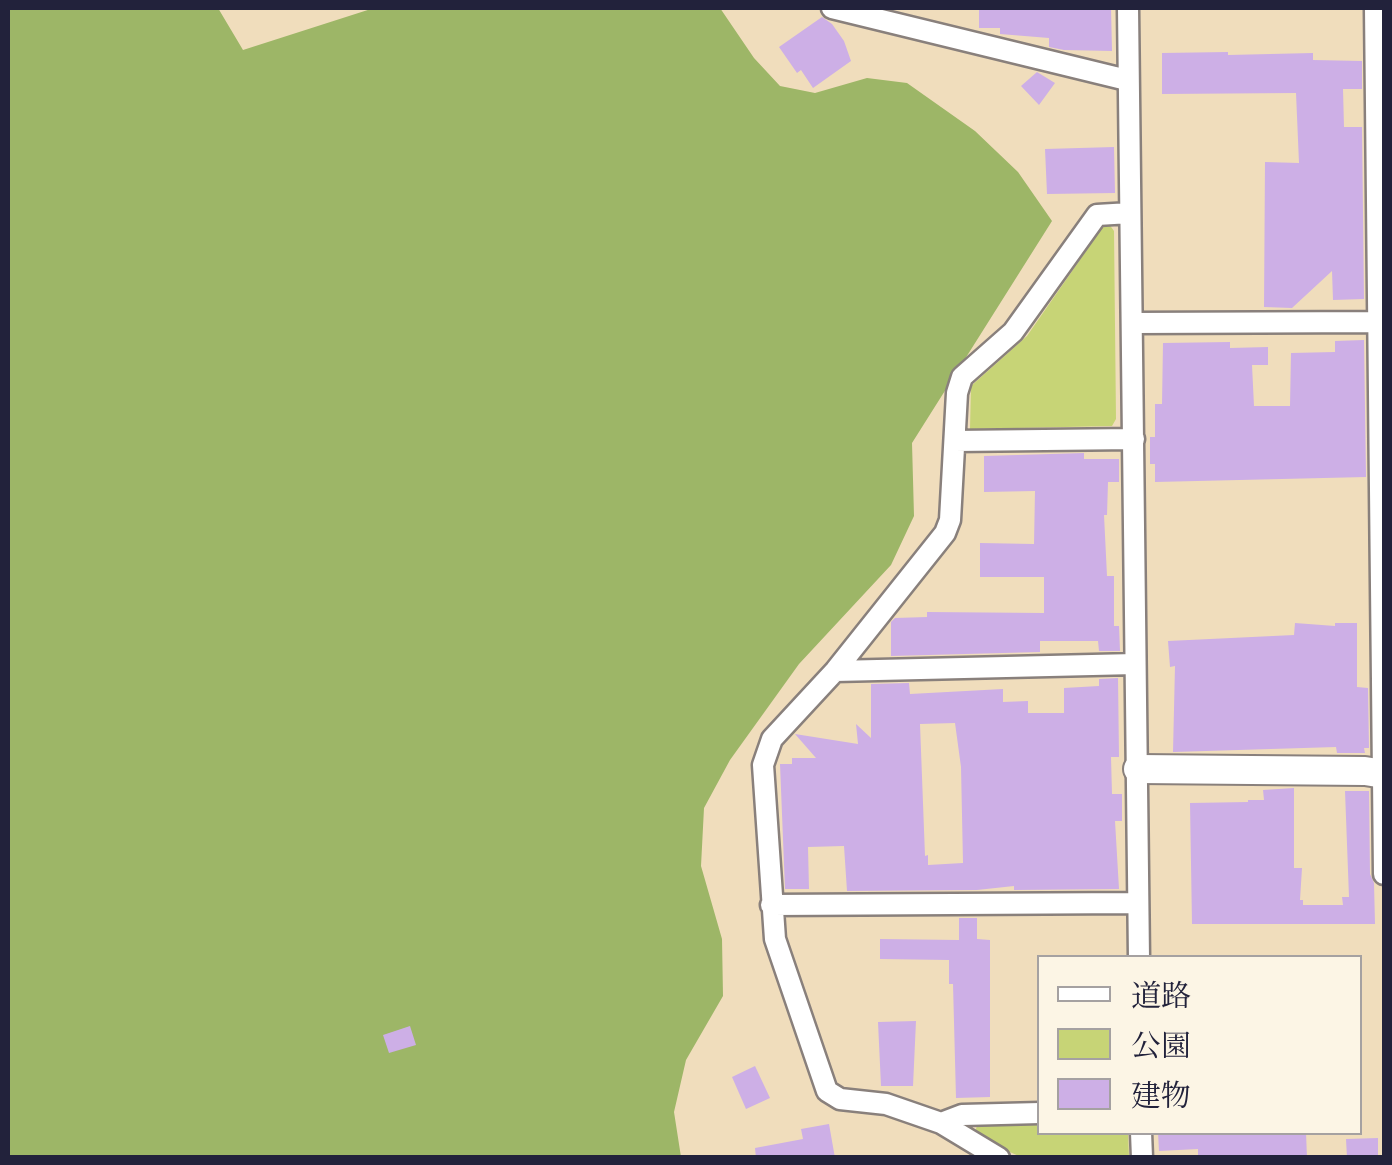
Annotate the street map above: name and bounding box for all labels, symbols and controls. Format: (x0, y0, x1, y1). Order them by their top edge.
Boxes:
legend (1037, 955, 1362, 1135)
text: 道路 (1131, 973, 1191, 1017)
text: 公園 (1131, 1023, 1191, 1067)
text: 建物 (1131, 1073, 1191, 1117)

